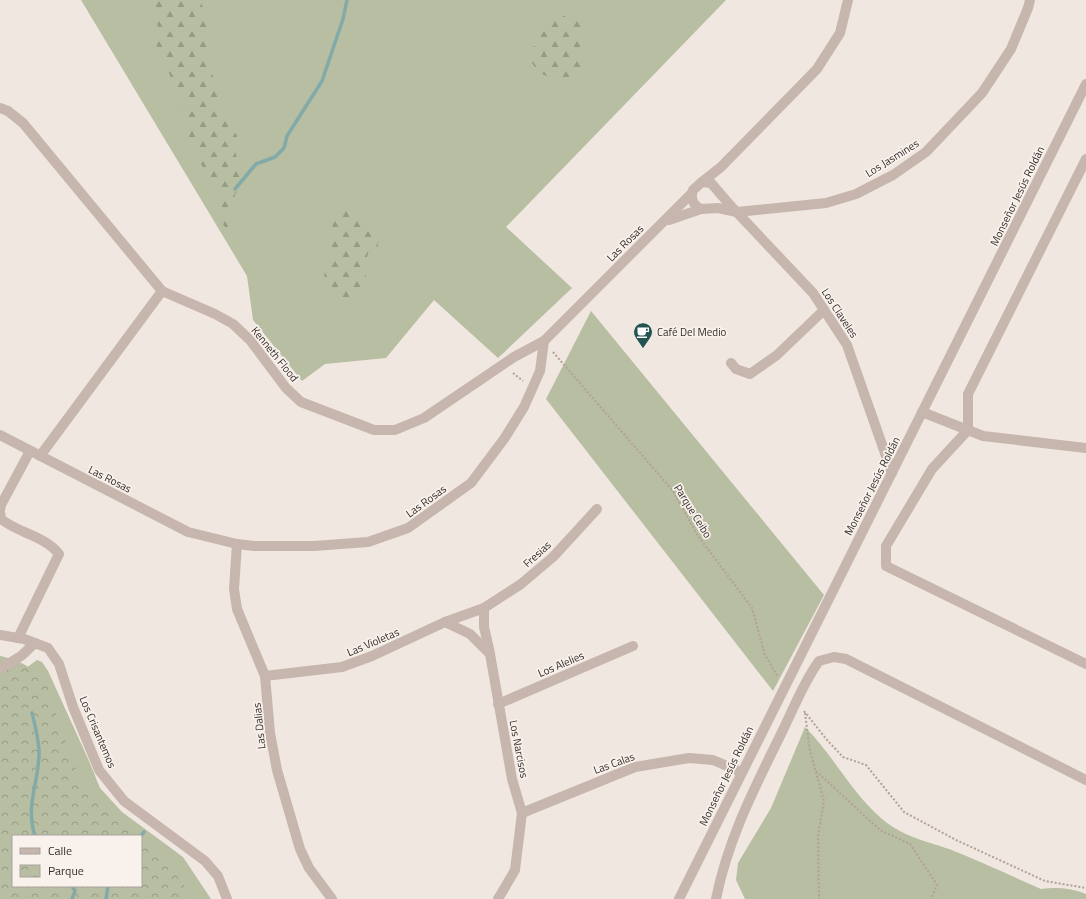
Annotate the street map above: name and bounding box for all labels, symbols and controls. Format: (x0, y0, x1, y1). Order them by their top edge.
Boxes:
street label: Los Jasmines (862, 135, 922, 181)
street label: Monseñor Jesús Roldán (986, 143, 1048, 248)
street label: Las Rosas (603, 221, 647, 265)
street label: Los Claveles (818, 285, 862, 341)
cafe icon: Café Del Medio (632, 321, 654, 349)
street label: Kenneth Flood (248, 323, 302, 385)
place label: Café Del Medio (657, 324, 727, 340)
street label: Monseñor Jesús Roldán (840, 434, 904, 538)
street label: Las Rosas (86, 461, 134, 497)
street label: Las Rosas (402, 481, 450, 521)
street label: Parque Ceibo (670, 481, 716, 541)
street label: Fresias (519, 537, 555, 571)
street label: Las Violetas (344, 624, 402, 660)
street label: Los Alelies (535, 647, 587, 681)
street label: Los Crisantemos (76, 694, 120, 770)
street label: Las Dalias (249, 702, 269, 750)
street label: Los Narcisos (506, 719, 532, 779)
street label: Monseñor Jesús Roldán (695, 723, 757, 828)
street label: Las Calas (591, 748, 637, 778)
legend (12, 835, 142, 887)
text: Calle (48, 841, 72, 860)
text: Parque (48, 861, 84, 880)

